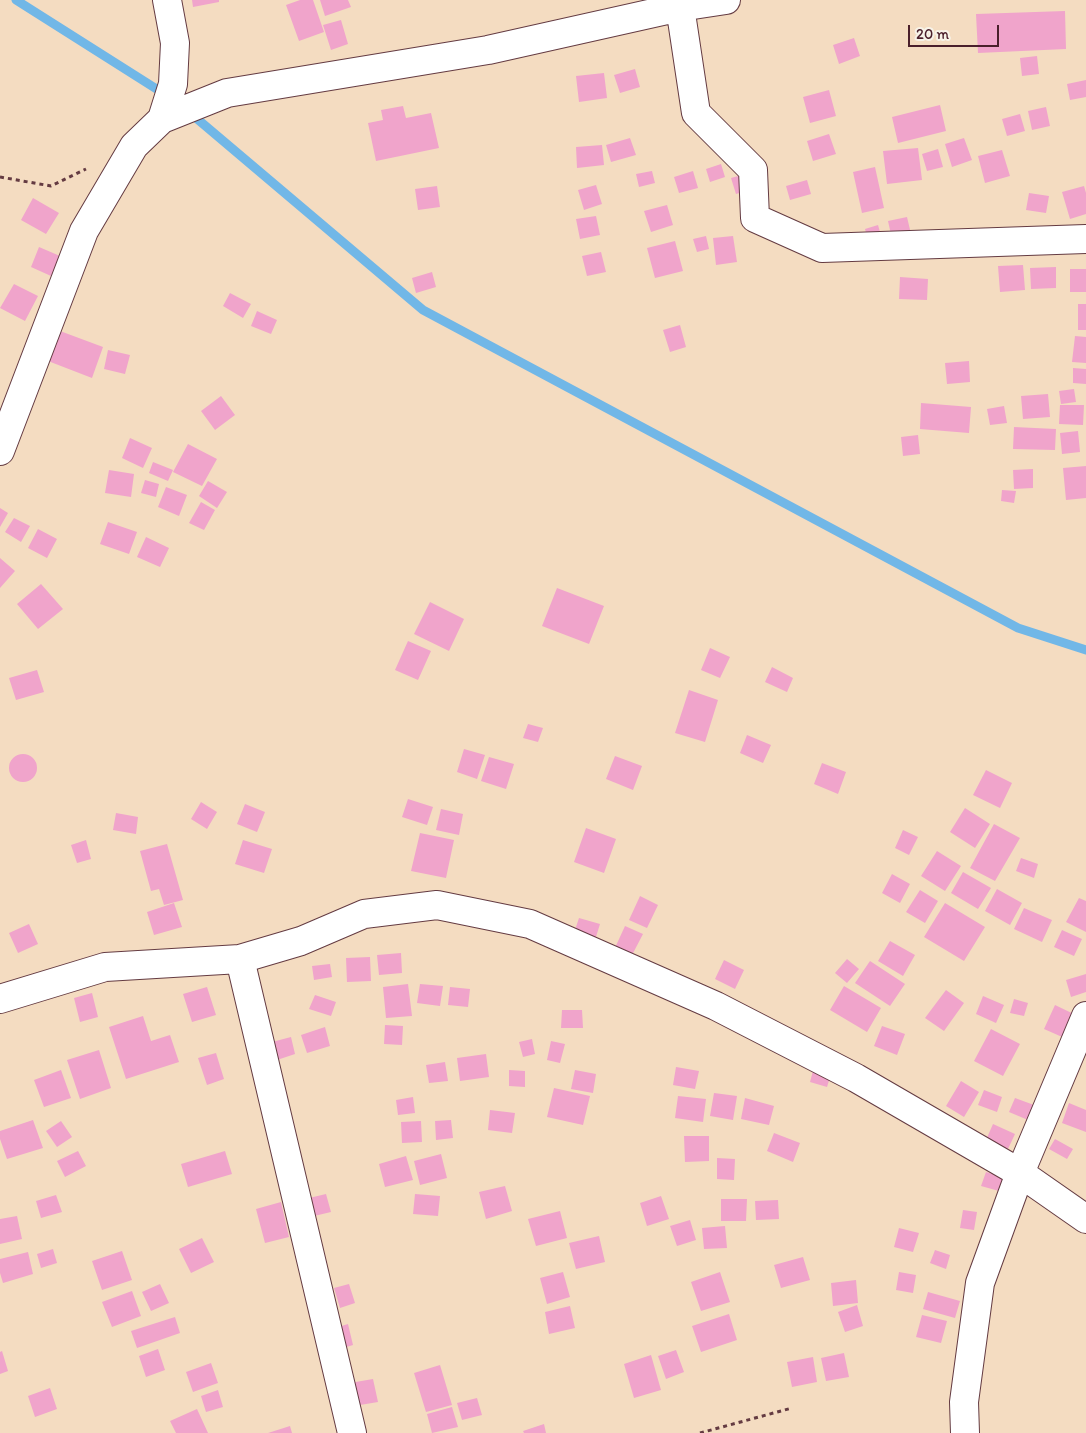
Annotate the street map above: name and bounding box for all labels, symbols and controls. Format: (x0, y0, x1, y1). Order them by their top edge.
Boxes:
scale bar (911, 15, 1002, 47)
text: 20 m (916, 25, 949, 43)

